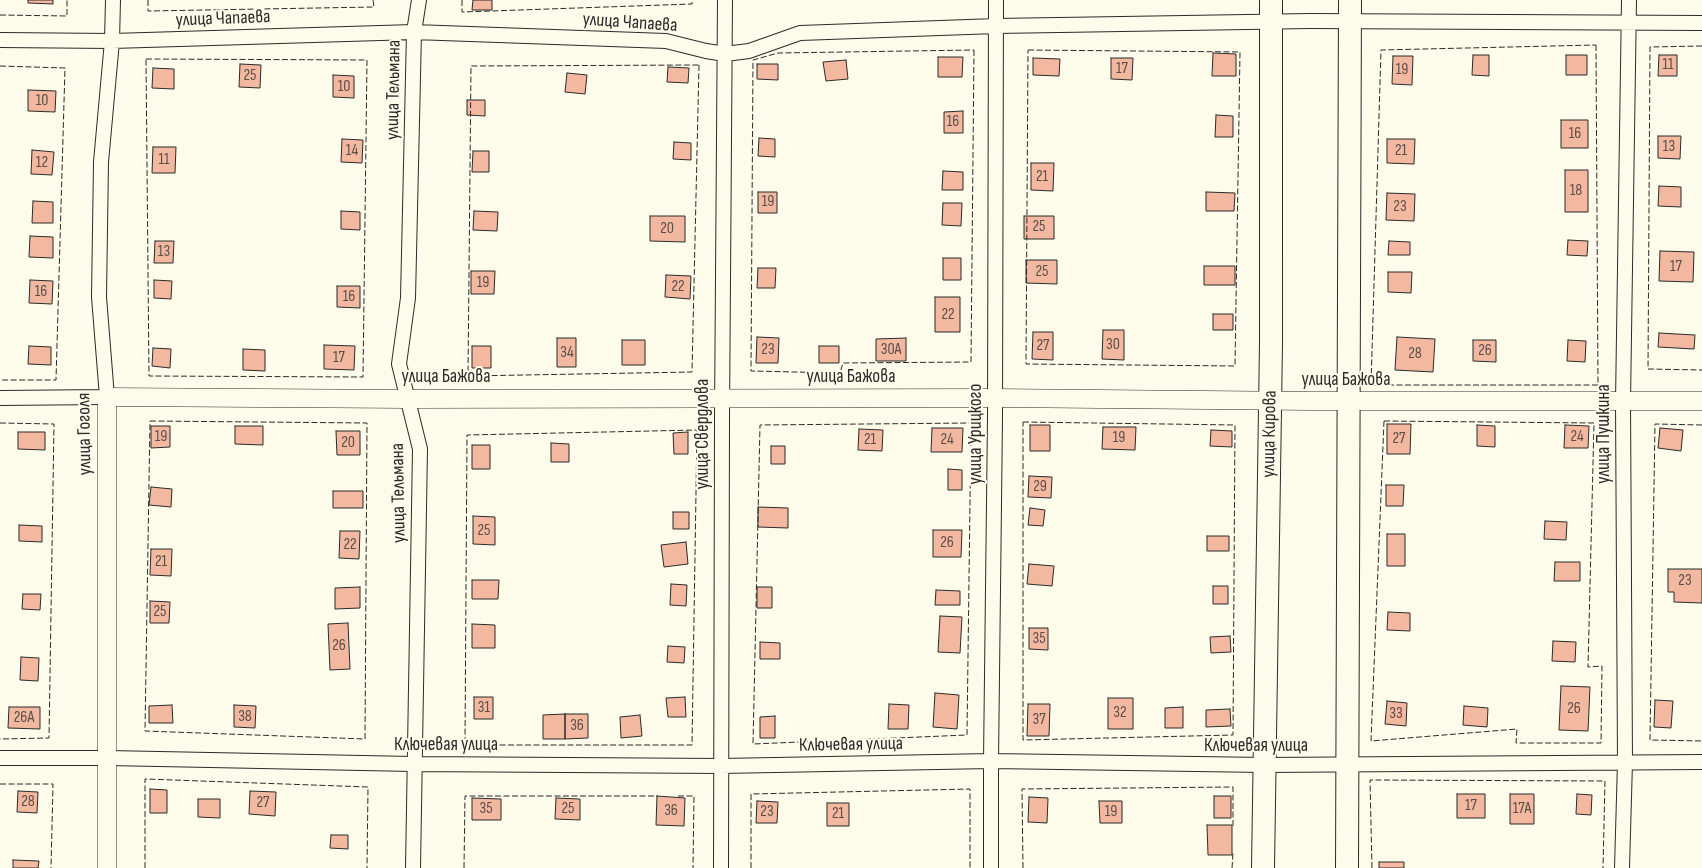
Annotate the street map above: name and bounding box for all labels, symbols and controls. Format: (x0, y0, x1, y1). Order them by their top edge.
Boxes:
street label: улица Чапаева (175, 6, 271, 32)
street label: улица Чапаева (582, 8, 678, 38)
street label: улица Тельмана (382, 40, 406, 140)
house number: 11 (1662, 55, 1674, 75)
house number: 17 (1116, 59, 1128, 79)
house number: 19 (1396, 60, 1408, 80)
house number: 25 (243, 66, 257, 86)
house number: 10 (338, 77, 350, 97)
house number: 10 (36, 91, 48, 111)
house number: 16 (947, 112, 959, 132)
house number: 16 (1569, 124, 1581, 144)
house number: 13 (1663, 137, 1675, 157)
house number: 14 (346, 141, 358, 161)
house number: 21 (1395, 141, 1407, 161)
house number: 11 (158, 150, 170, 170)
house number: 12 (36, 153, 48, 173)
house number: 21 (1036, 167, 1048, 187)
house number: 18 (1570, 181, 1582, 201)
house number: 19 (762, 192, 774, 212)
house number: 23 (1393, 197, 1407, 217)
house number: 25 (1032, 217, 1046, 237)
house number: 20 (660, 219, 674, 239)
house number: 13 (158, 242, 170, 262)
house number: 17 (1670, 257, 1682, 277)
house number: 25 (1035, 262, 1049, 282)
house number: 19 (477, 273, 489, 293)
house number: 22 (671, 277, 685, 297)
house number: 16 (35, 282, 47, 302)
house number: 16 (343, 287, 355, 307)
house number: 22 (941, 305, 955, 325)
house number: 30 (1106, 335, 1120, 355)
house number: 27 (1036, 336, 1050, 356)
house number: 23 (761, 340, 775, 360)
house number: 30А (881, 340, 901, 360)
house number: 26 (1478, 341, 1492, 361)
house number: 34 (560, 343, 574, 363)
house number: 28 (1408, 344, 1422, 364)
house number: 17 (333, 348, 345, 368)
street label: улица Бажова (402, 366, 490, 388)
street label: улица Бажова (807, 366, 895, 388)
street label: улица Бажова (1302, 369, 1390, 391)
street label: улица Свердлова (692, 379, 714, 489)
street label: улица Урицкого (965, 384, 987, 484)
street label: улица Пушкина (1593, 384, 1615, 484)
street label: улица Кирова (1258, 390, 1282, 478)
street label: улица Гоголя (73, 392, 97, 476)
house number: 19 (155, 427, 167, 447)
house number: 24 (1570, 427, 1584, 447)
house number: 19 (1113, 428, 1125, 448)
house number: 27 (1392, 429, 1406, 449)
house number: 21 (864, 430, 876, 450)
house number: 24 (940, 430, 954, 450)
house number: 20 (341, 433, 355, 453)
street label: улица Тельмана (387, 443, 411, 543)
house number: 29 (1033, 477, 1047, 497)
house number: 25 (477, 521, 491, 541)
house number: 26 (940, 533, 954, 553)
house number: 22 (343, 535, 357, 555)
house number: 21 (155, 552, 167, 572)
house number: 23 (1678, 571, 1692, 591)
house number: 25 (153, 602, 167, 622)
house number: 35 (1032, 629, 1046, 649)
house number: 26 (332, 636, 346, 656)
house number: 31 (478, 698, 490, 718)
house number: 26 (1567, 699, 1581, 719)
house number: 32 (1113, 703, 1127, 723)
house number: 33 (1389, 704, 1403, 724)
house number: 38 (238, 707, 252, 727)
house number: 26А (14, 708, 34, 728)
house number: 37 (1032, 710, 1046, 730)
house number: 36 (570, 716, 584, 736)
street label: Ключевая улица (799, 733, 903, 757)
street label: Ключевая улица (394, 734, 498, 756)
street label: Ключевая улица (1204, 735, 1308, 757)
house number: 28 (21, 792, 35, 812)
house number: 27 (256, 793, 270, 813)
house number: 17 (1465, 796, 1477, 816)
house number: 35 (479, 799, 493, 819)
house number: 25 (561, 799, 575, 819)
house number: 17А (1513, 799, 1531, 819)
house number: 36 (664, 801, 678, 821)
house number: 23 (760, 802, 774, 822)
house number: 19 (1105, 802, 1117, 822)
house number: 21 (832, 804, 844, 824)

